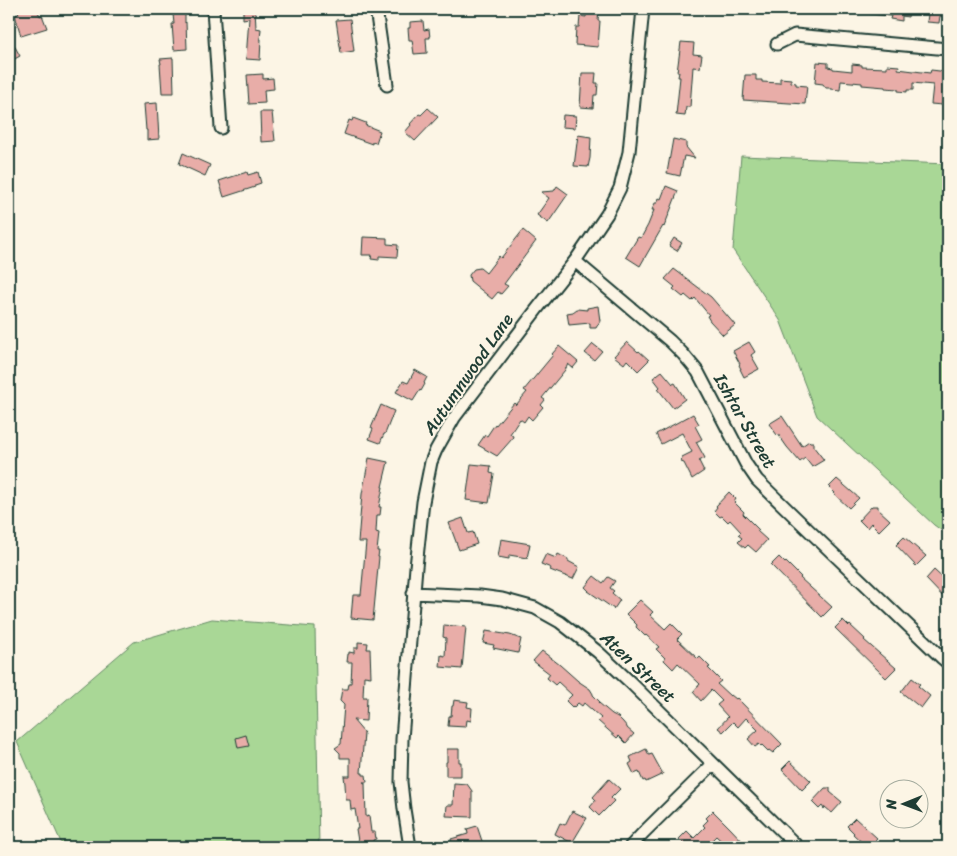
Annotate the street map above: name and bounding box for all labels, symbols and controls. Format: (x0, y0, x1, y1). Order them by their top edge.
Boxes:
street label: Autumnwood Lane (413, 306, 522, 443)
street label: Ishtar Street (704, 366, 785, 475)
street label: Aten Street (592, 622, 684, 711)
north arrow (880, 778, 930, 828)
text: N (879, 799, 904, 810)

